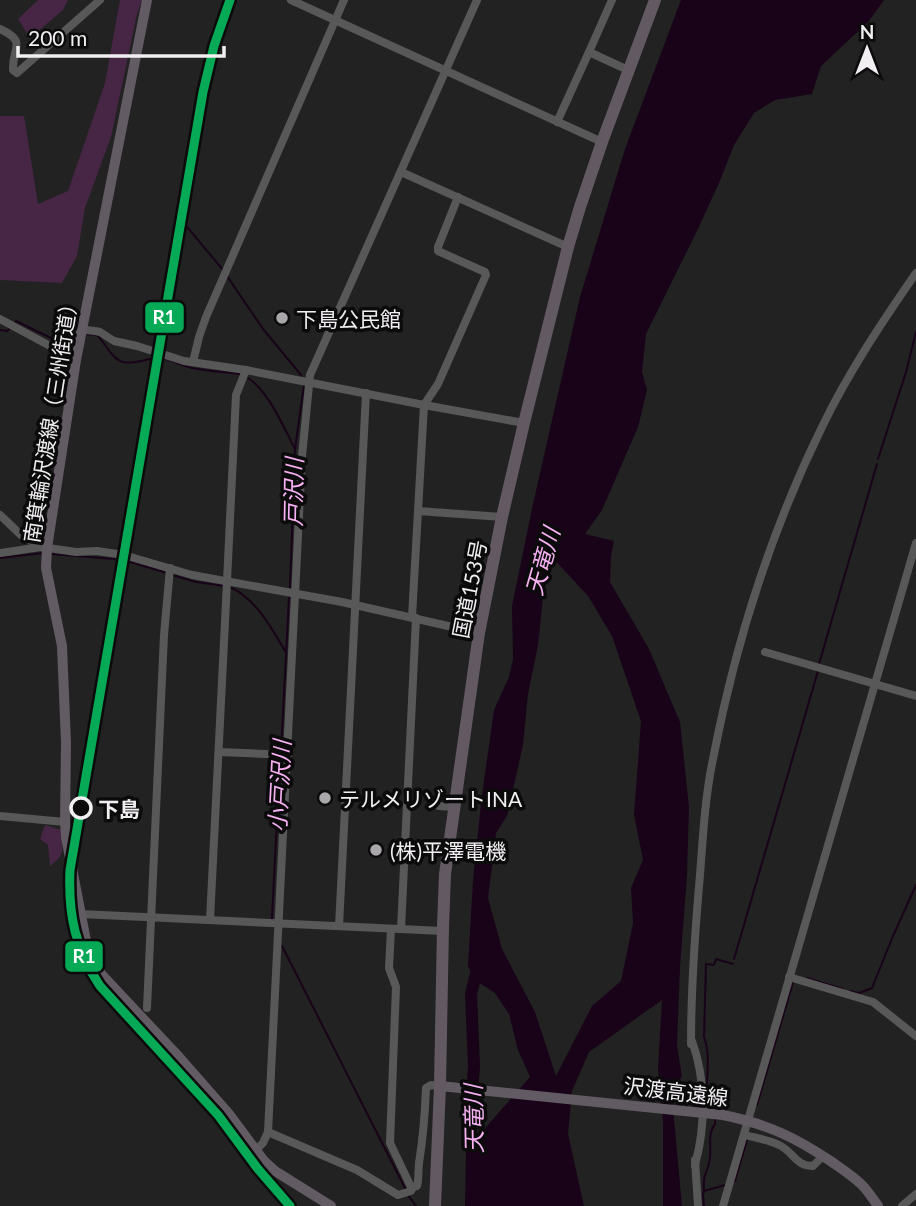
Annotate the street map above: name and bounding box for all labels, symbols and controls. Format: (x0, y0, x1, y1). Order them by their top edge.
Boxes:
scale bar (18, 14, 224, 58)
north arrow (832, 14, 902, 84)
text: N (860, 20, 874, 43)
text: 200 m (28, 25, 87, 50)
street label: 南箕輪沢渡線（三州街道） (18, 292, 82, 544)
line badge: R1 (144, 301, 185, 334)
text: R1 (152, 305, 176, 328)
place label: 下島公民館 (296, 306, 401, 331)
marker: 下島公民館 (274, 310, 290, 326)
water label: 戸沢川 (278, 454, 308, 527)
water label: 天竜川 (519, 521, 566, 598)
street label: 国道153号 (447, 538, 491, 640)
water label: 小戸沢川 (263, 736, 296, 833)
place label: テルメリゾートINA (339, 786, 523, 811)
marker: テルメリゾートINA (317, 790, 333, 806)
place label: 下島 (98, 796, 140, 821)
marker: 下島 (70, 797, 92, 819)
place label: (株)平澤電機 (390, 838, 506, 863)
marker: (株)平澤電機 (368, 842, 384, 858)
line badge: R1 (64, 940, 104, 973)
text: R1 (72, 944, 96, 967)
street label: 沢渡高遠線 (622, 1072, 730, 1110)
water label: 天竜川 (458, 1081, 488, 1154)

